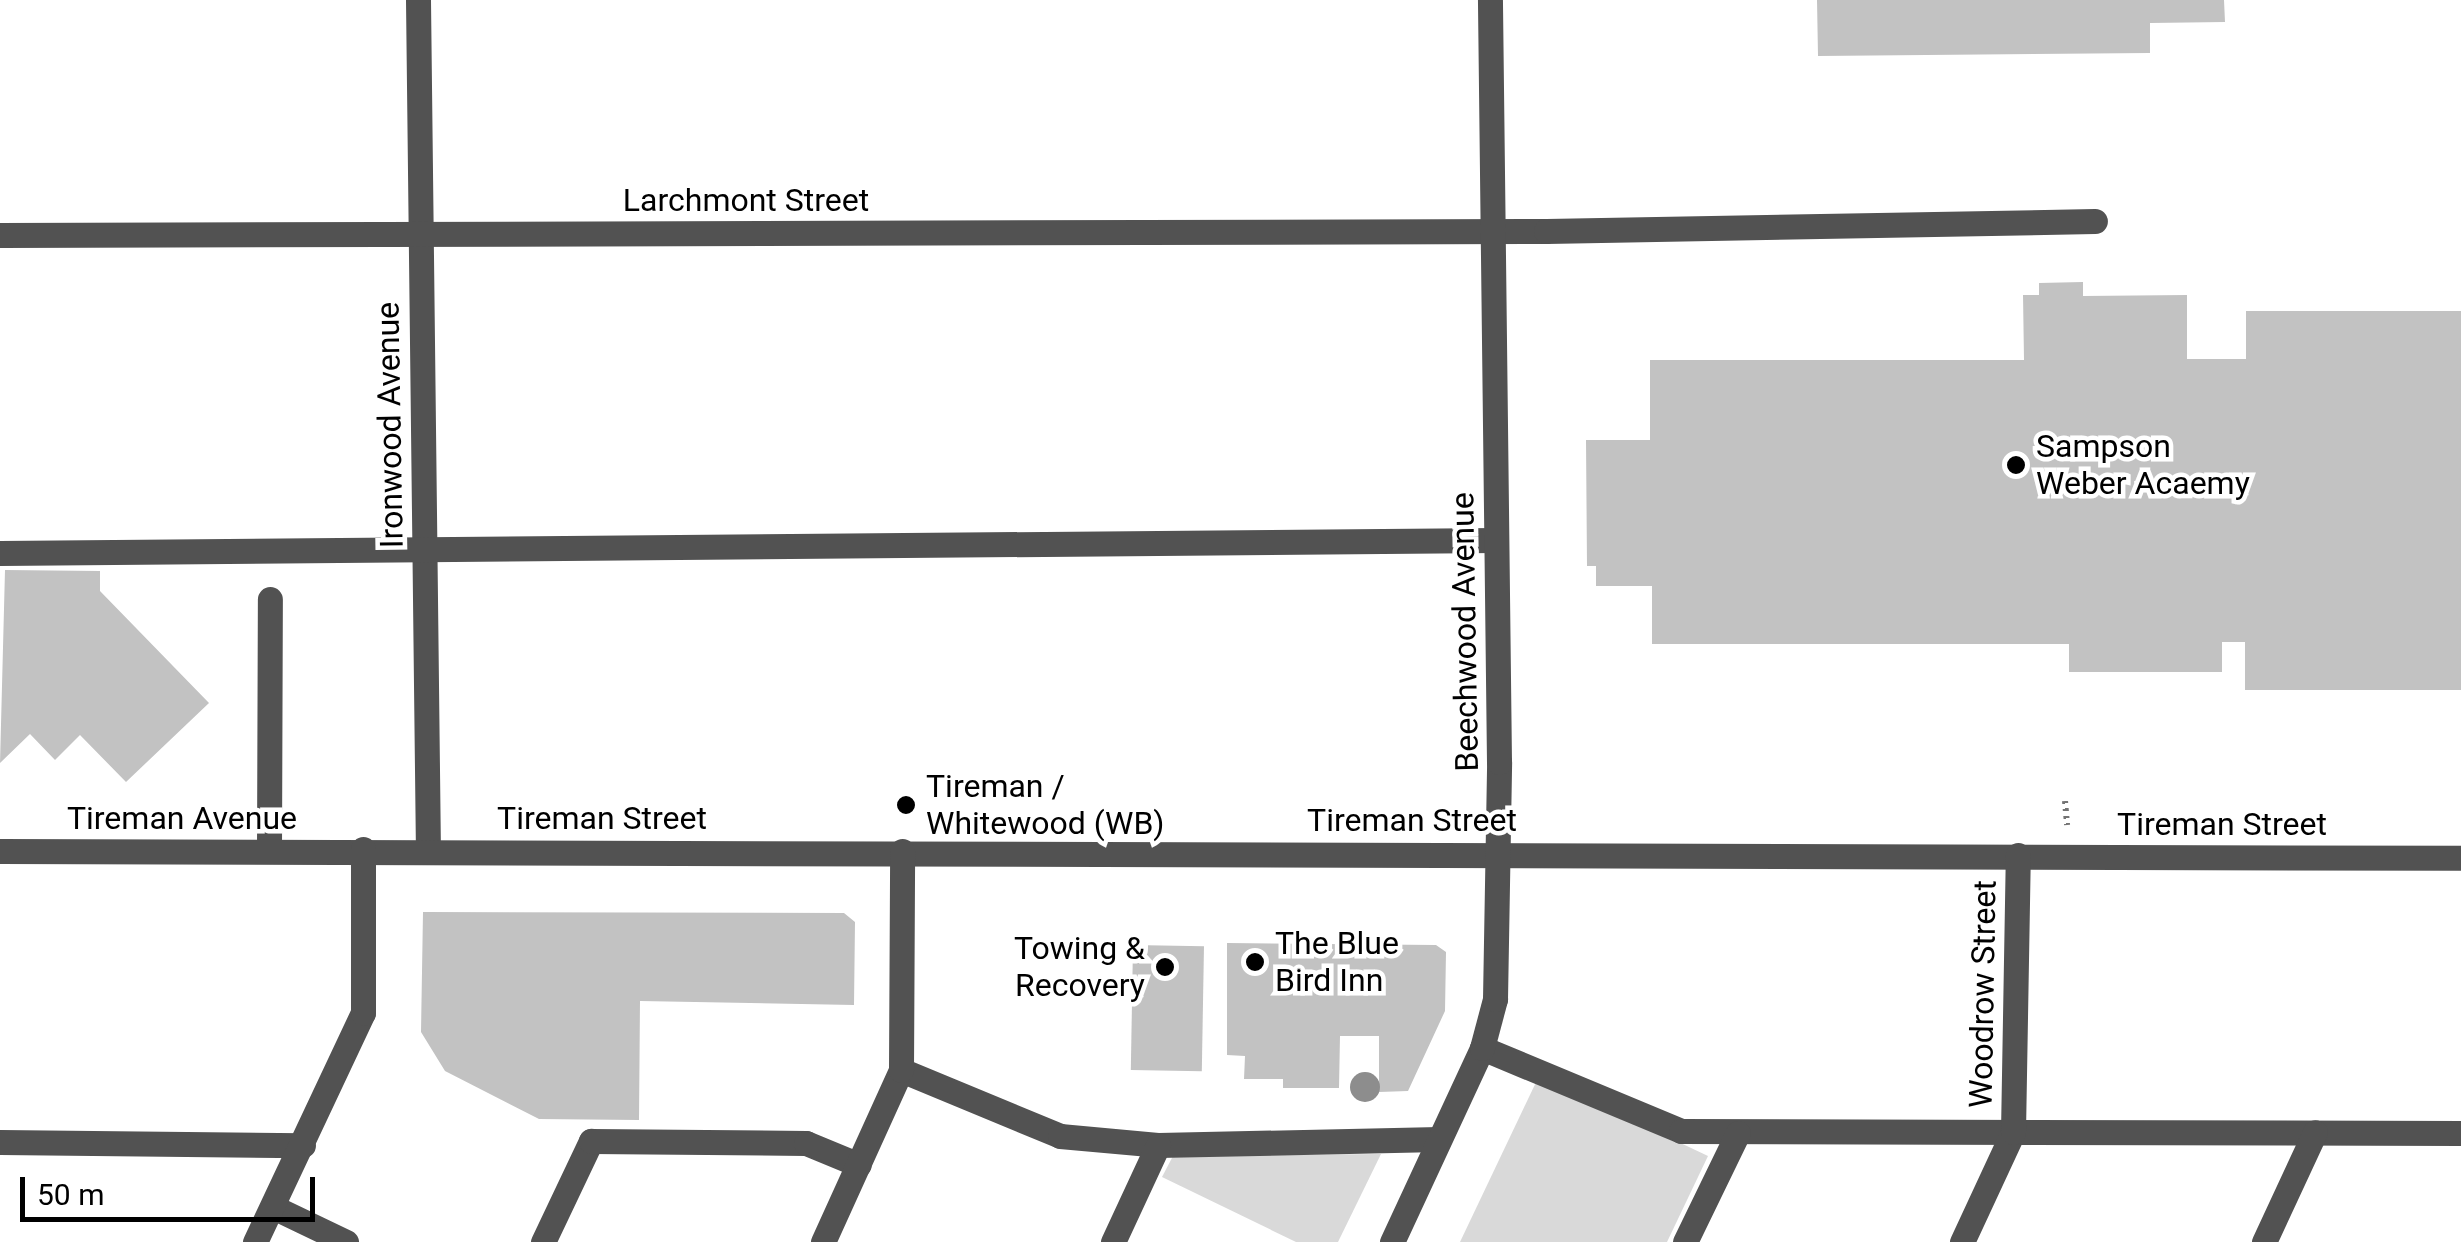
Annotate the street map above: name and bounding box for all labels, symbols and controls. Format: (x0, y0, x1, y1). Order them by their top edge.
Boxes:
street label: Larchmont Street (623, 181, 869, 219)
street label: Ironwood Avenue (369, 302, 411, 548)
place label: Sampson Weber Acaemy (2036, 428, 2250, 503)
marker: Sampson Weber Acaemy (2005, 454, 2027, 476)
street label: Beechwood Avenue (1443, 492, 1487, 772)
place label: Tireman / Whitewood (WB) (926, 768, 1164, 843)
marker: Tireman / Whitewood (WB) (895, 794, 917, 816)
street label: Tireman Avenue (67, 799, 297, 837)
street label: Tireman Street (497, 799, 707, 837)
street label: Tireman Street (1307, 801, 1517, 839)
street label: Tireman Street (2117, 805, 2327, 843)
street label: Woodrow Street (1962, 880, 2004, 1108)
place label: The Blue Bird Inn (1275, 925, 1399, 1000)
place label: Towing & Recovery (1014, 930, 1145, 1005)
marker: The Blue Bird Inn (1244, 951, 1266, 973)
marker: Towing & Recovery (1154, 956, 1176, 978)
scale bar (25, 1157, 320, 1219)
text: 50 m (37, 1177, 104, 1212)

